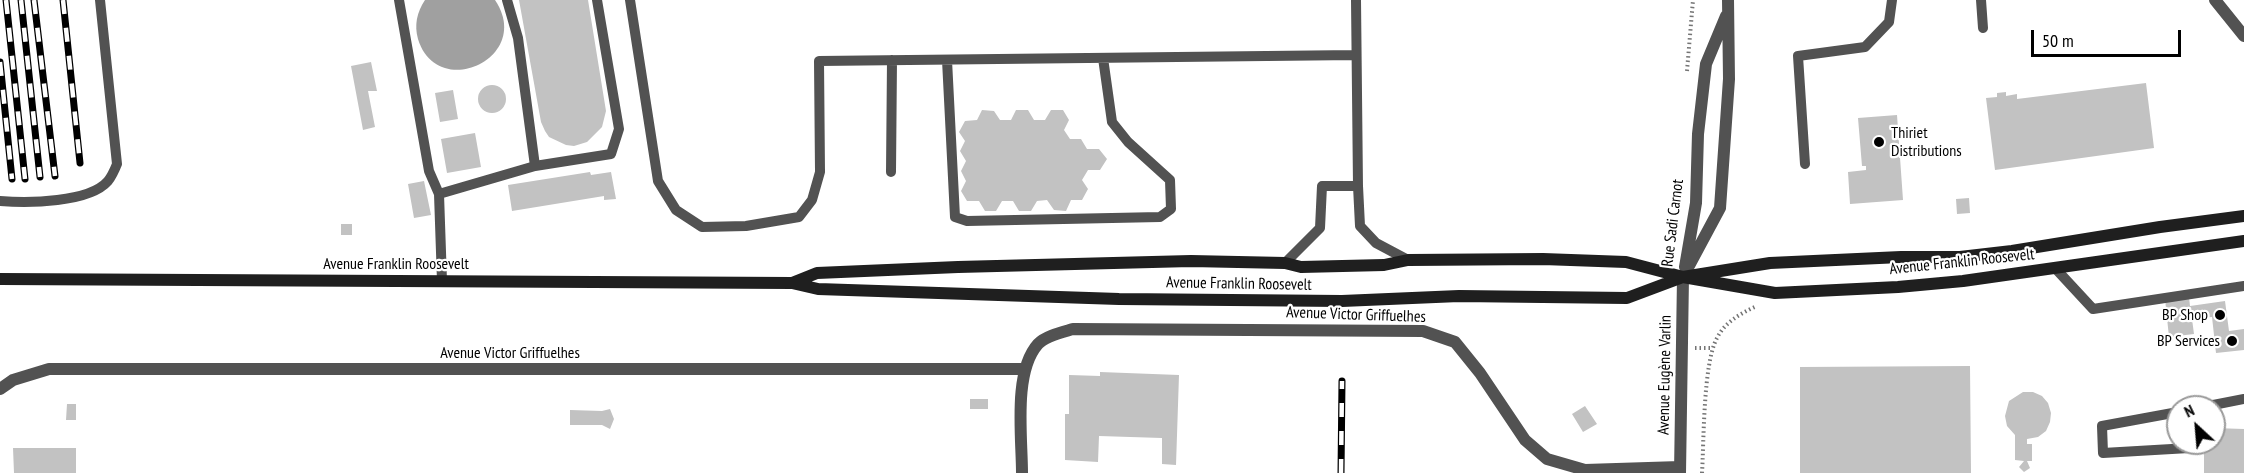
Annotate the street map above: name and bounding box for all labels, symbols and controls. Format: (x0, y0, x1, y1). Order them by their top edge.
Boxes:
scale bar (2034, 18, 2184, 56)
text: 50 m (2042, 29, 2074, 52)
place label: Thiriet Distributions (1891, 123, 1962, 161)
marker: Thiriet Distributions (1872, 135, 1886, 149)
street label: Rue Sadi Carnot (1658, 178, 1688, 268)
street label: Avenue Franklin Roosevelt (1889, 245, 2035, 279)
street label: Avenue Franklin Roosevelt (323, 254, 469, 274)
street label: Avenue Franklin Roosevelt (1166, 273, 1312, 295)
street label: Avenue Victor Griffuelhes (1286, 303, 1426, 327)
place label: BP Shop (2162, 305, 2208, 325)
marker: BP Shop (2213, 308, 2227, 322)
street label: Avenue Eugène Varlin (1654, 315, 1676, 435)
place label: BP Services (2157, 331, 2220, 351)
marker: BP Services (2225, 334, 2239, 348)
street label: Avenue Victor Griffuelhes (440, 343, 580, 363)
north arrow (2166, 395, 2226, 455)
text: N (2181, 400, 2197, 422)

